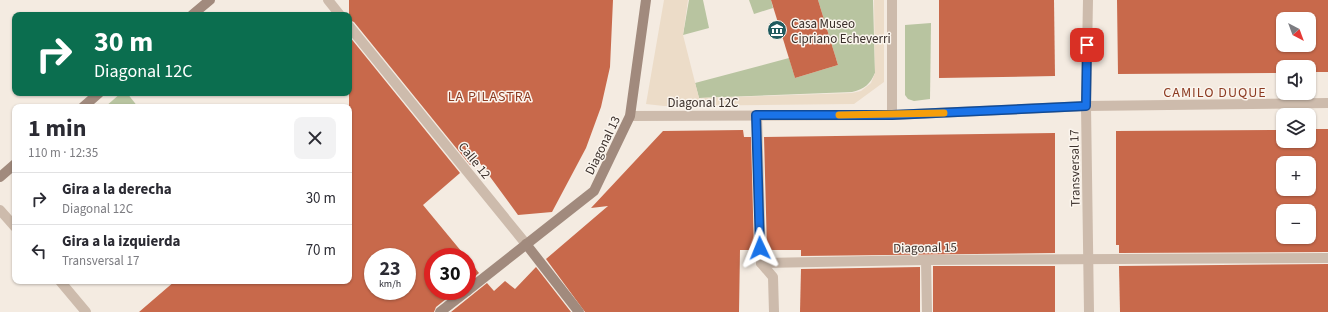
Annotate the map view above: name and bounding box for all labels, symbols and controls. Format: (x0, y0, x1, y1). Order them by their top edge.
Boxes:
north arrow (1276, 12, 1316, 52)
map controls (1276, 12, 1316, 244)
place label: Casa Museo Cipriano Echeverri (791, 15, 891, 48)
museum icon: Casa Museo Cipriano Echeverri (766, 19, 788, 41)
text: 30 m (94, 22, 153, 62)
icon: right (28, 28, 80, 80)
pin (1070, 28, 1104, 62)
icon: arrive (1076, 34, 1098, 56)
text: Diagonal 12C (94, 59, 192, 84)
button: sound (1276, 60, 1316, 100)
district label: CAMILO DUQUE (1163, 83, 1267, 103)
district label: LA PILASTRA (448, 87, 532, 107)
street label: Diagonal 12C (667, 94, 739, 112)
button: layers (1276, 108, 1316, 148)
text: 1 min (28, 111, 86, 146)
street label: Diagonal 13 (581, 113, 625, 178)
button: close (294, 117, 336, 159)
street label: Transversal 17 (1065, 129, 1085, 207)
street label: Calle 12 (454, 138, 495, 183)
text: 110 m · 12:35 (28, 144, 98, 162)
button: + (1276, 156, 1316, 196)
text: Gira a la derecha (62, 179, 172, 200)
icon: right (28, 188, 50, 210)
text: 30 m (306, 188, 336, 209)
text: Diagonal 12C (62, 200, 133, 218)
button: − (1276, 204, 1316, 244)
position arrow (739, 227, 781, 269)
text: Gira a la izquierda (62, 231, 181, 252)
street label: Diagonal 15 (893, 238, 957, 258)
icon: left (28, 240, 50, 262)
text: 70 m (306, 240, 336, 261)
speed limit sign: 30 (424, 248, 476, 300)
text: Transversal 17 (62, 252, 139, 270)
text: 23 (379, 255, 401, 283)
text: km/h (379, 277, 401, 291)

